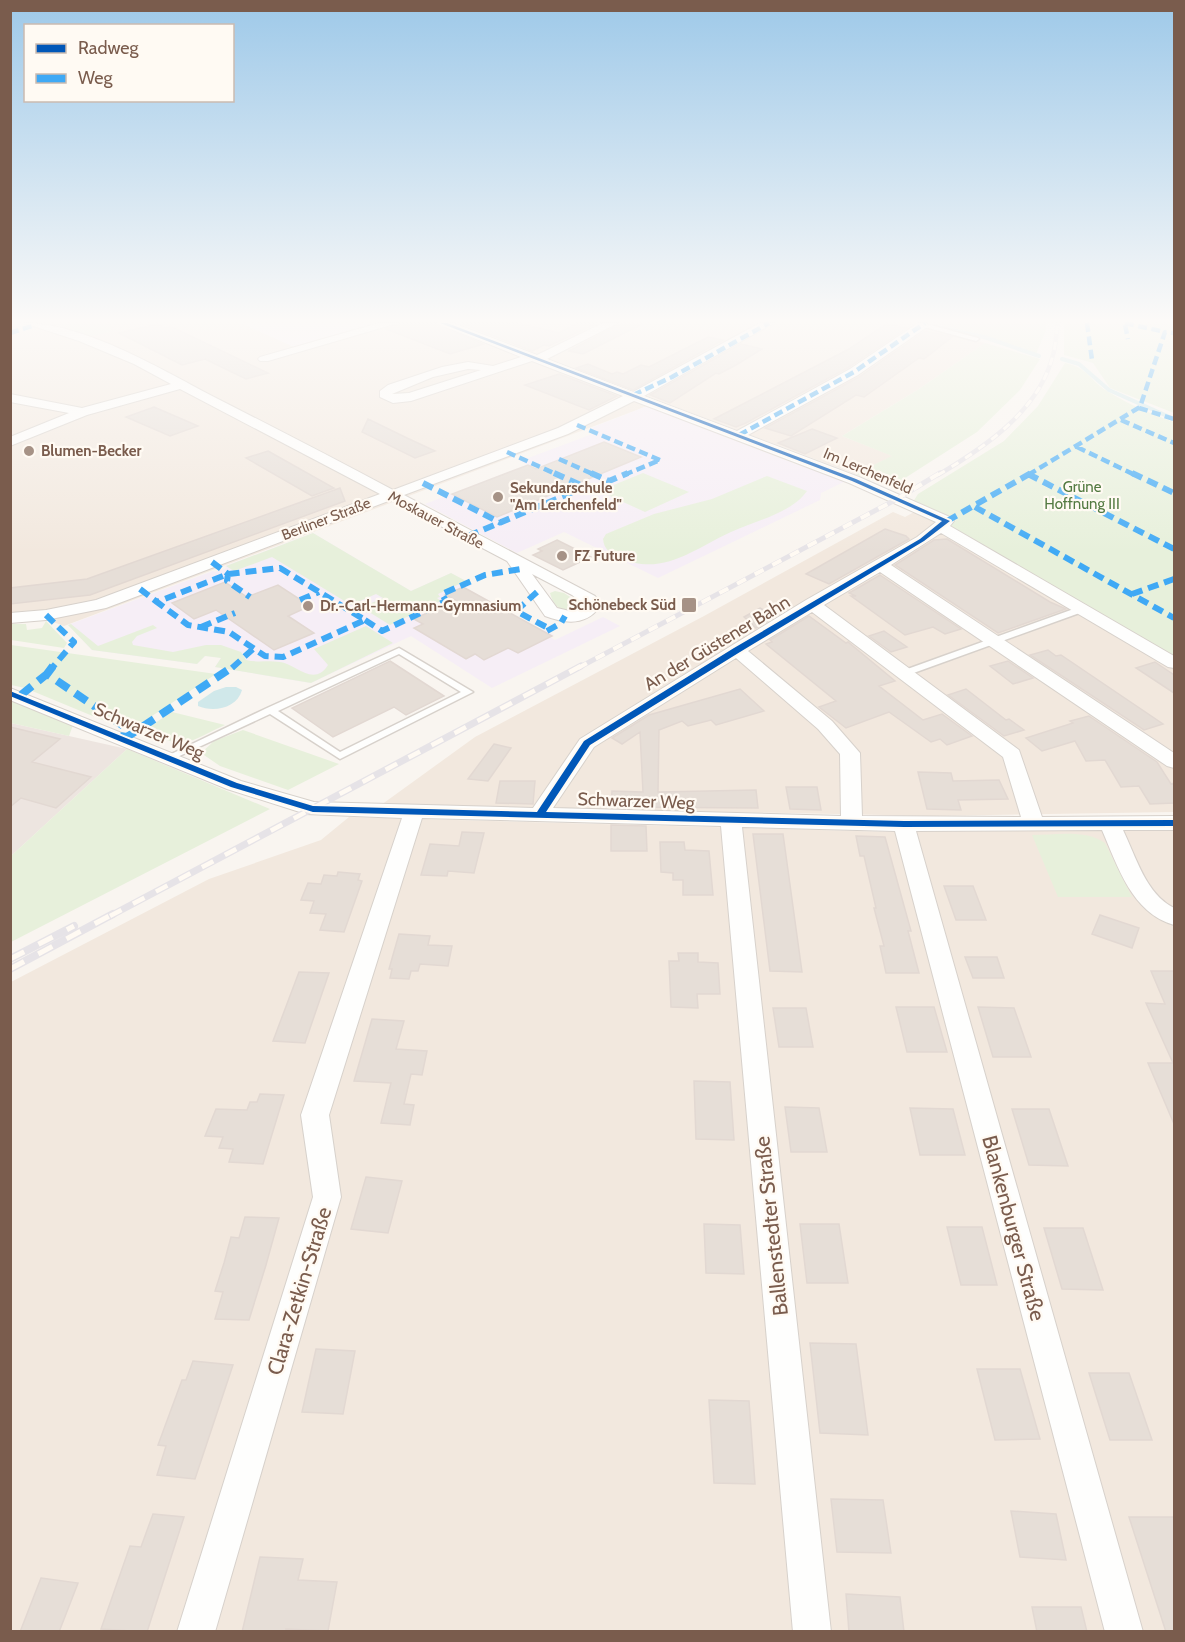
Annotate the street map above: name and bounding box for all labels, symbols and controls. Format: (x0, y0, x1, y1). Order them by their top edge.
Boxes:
legend (24, 24, 234, 102)
text: Radweg (78, 37, 140, 59)
text: Weg (78, 67, 114, 89)
place label: Blumen-Becker (41, 442, 141, 460)
marker: Blumen-Becker (22, 444, 36, 458)
street label: Im Lerchenfeld (821, 444, 915, 498)
park label: Grüne Hoffnung III (1044, 478, 1120, 513)
place label: Sekundarschule "Am Lerchenfeld" (510, 479, 622, 514)
street label: Moskauer Straße (385, 487, 487, 553)
marker: Sekundarschule "Am Lerchenfeld" (491, 490, 505, 504)
street label: Berliner Straße (279, 494, 373, 544)
place label: FZ Future (574, 547, 635, 565)
marker: FZ Future (555, 549, 569, 563)
street label: An der Güstener Bahn (640, 591, 794, 695)
place label: Schönebeck Süd (568, 596, 676, 614)
marker: Schönebeck Süd (680, 596, 698, 614)
place label: Dr.-Carl-Hermann-Gymnasium (320, 597, 521, 615)
marker: Dr.-Carl-Hermann-Gymnasium (301, 599, 315, 613)
street label: Schwarzer Weg (91, 698, 208, 764)
street label: Schwarzer Weg (577, 788, 696, 814)
street label: Blankenburger Straße (977, 1133, 1051, 1324)
street label: Ballenstedter Straße (749, 1135, 793, 1317)
street label: Clara-Zetkin-Straße (262, 1204, 337, 1378)

